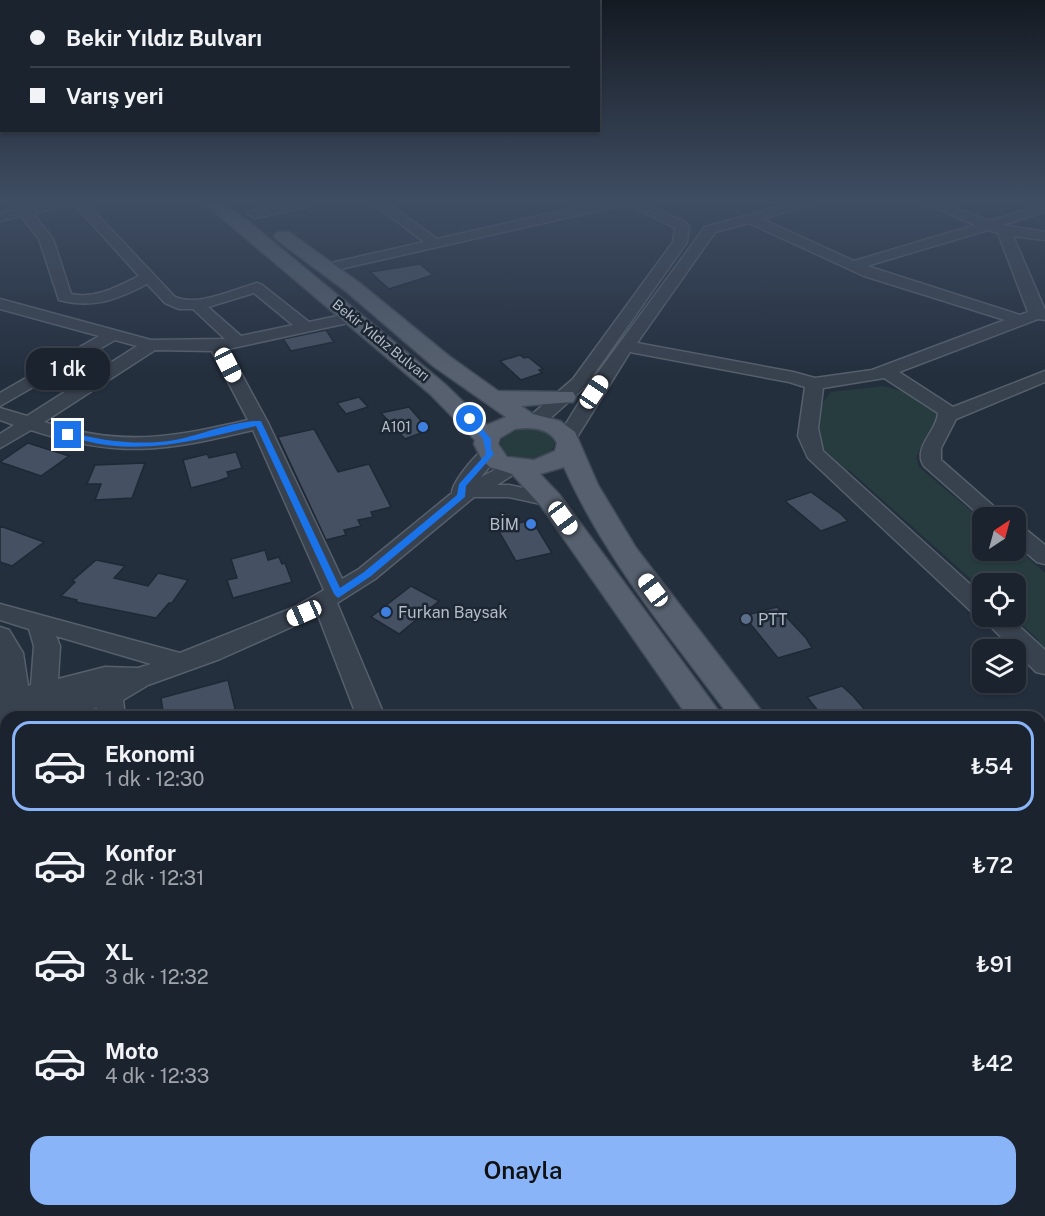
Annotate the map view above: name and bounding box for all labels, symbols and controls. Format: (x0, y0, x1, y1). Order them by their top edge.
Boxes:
text: Bekir Yıldız Bulvarı (66, 25, 262, 51)
text: Varış yeri (66, 83, 164, 109)
street label: Bekir Yıldız Bulvarı (329, 296, 433, 384)
car (212, 345, 244, 385)
callout: 1 dk (26, 348, 110, 390)
text: 1 dk (50, 357, 86, 381)
car (576, 372, 612, 412)
route start (456, 405, 483, 432)
place label: A101 (381, 419, 411, 435)
marker: A101 (416, 420, 430, 434)
route end (54, 421, 81, 448)
car (545, 498, 581, 538)
north arrow (972, 507, 1026, 561)
map controls (972, 507, 1026, 693)
place label: BİM (489, 514, 519, 534)
marker: BİM (524, 517, 538, 531)
car (635, 570, 671, 610)
button: locate (972, 573, 1026, 627)
car (284, 597, 324, 629)
place label: Furkan Baysak (398, 603, 507, 622)
marker: Furkan Baysak (379, 605, 393, 619)
place label: PTT (758, 610, 788, 629)
marker: PTT (739, 612, 753, 626)
button: layers (972, 639, 1026, 693)
icon: car (33, 739, 87, 793)
text: Ekonomi (105, 741, 195, 767)
text: ₺54 (971, 753, 1013, 779)
text: 1 dk · 12:30 (105, 767, 205, 791)
icon: car (33, 838, 87, 892)
text: Konfor (105, 840, 176, 866)
text: ₺72 (972, 852, 1013, 878)
text: 2 dk · 12:31 (105, 866, 204, 890)
icon: car (33, 937, 87, 991)
text: XL (105, 939, 133, 965)
text: ₺91 (976, 951, 1013, 977)
text: 3 dk · 12:32 (105, 965, 209, 989)
icon: car (33, 1036, 87, 1090)
text: Moto (105, 1038, 159, 1064)
text: ₺42 (972, 1050, 1013, 1076)
text: 4 dk · 12:33 (105, 1064, 209, 1088)
button: Onayla (30, 1136, 1016, 1205)

